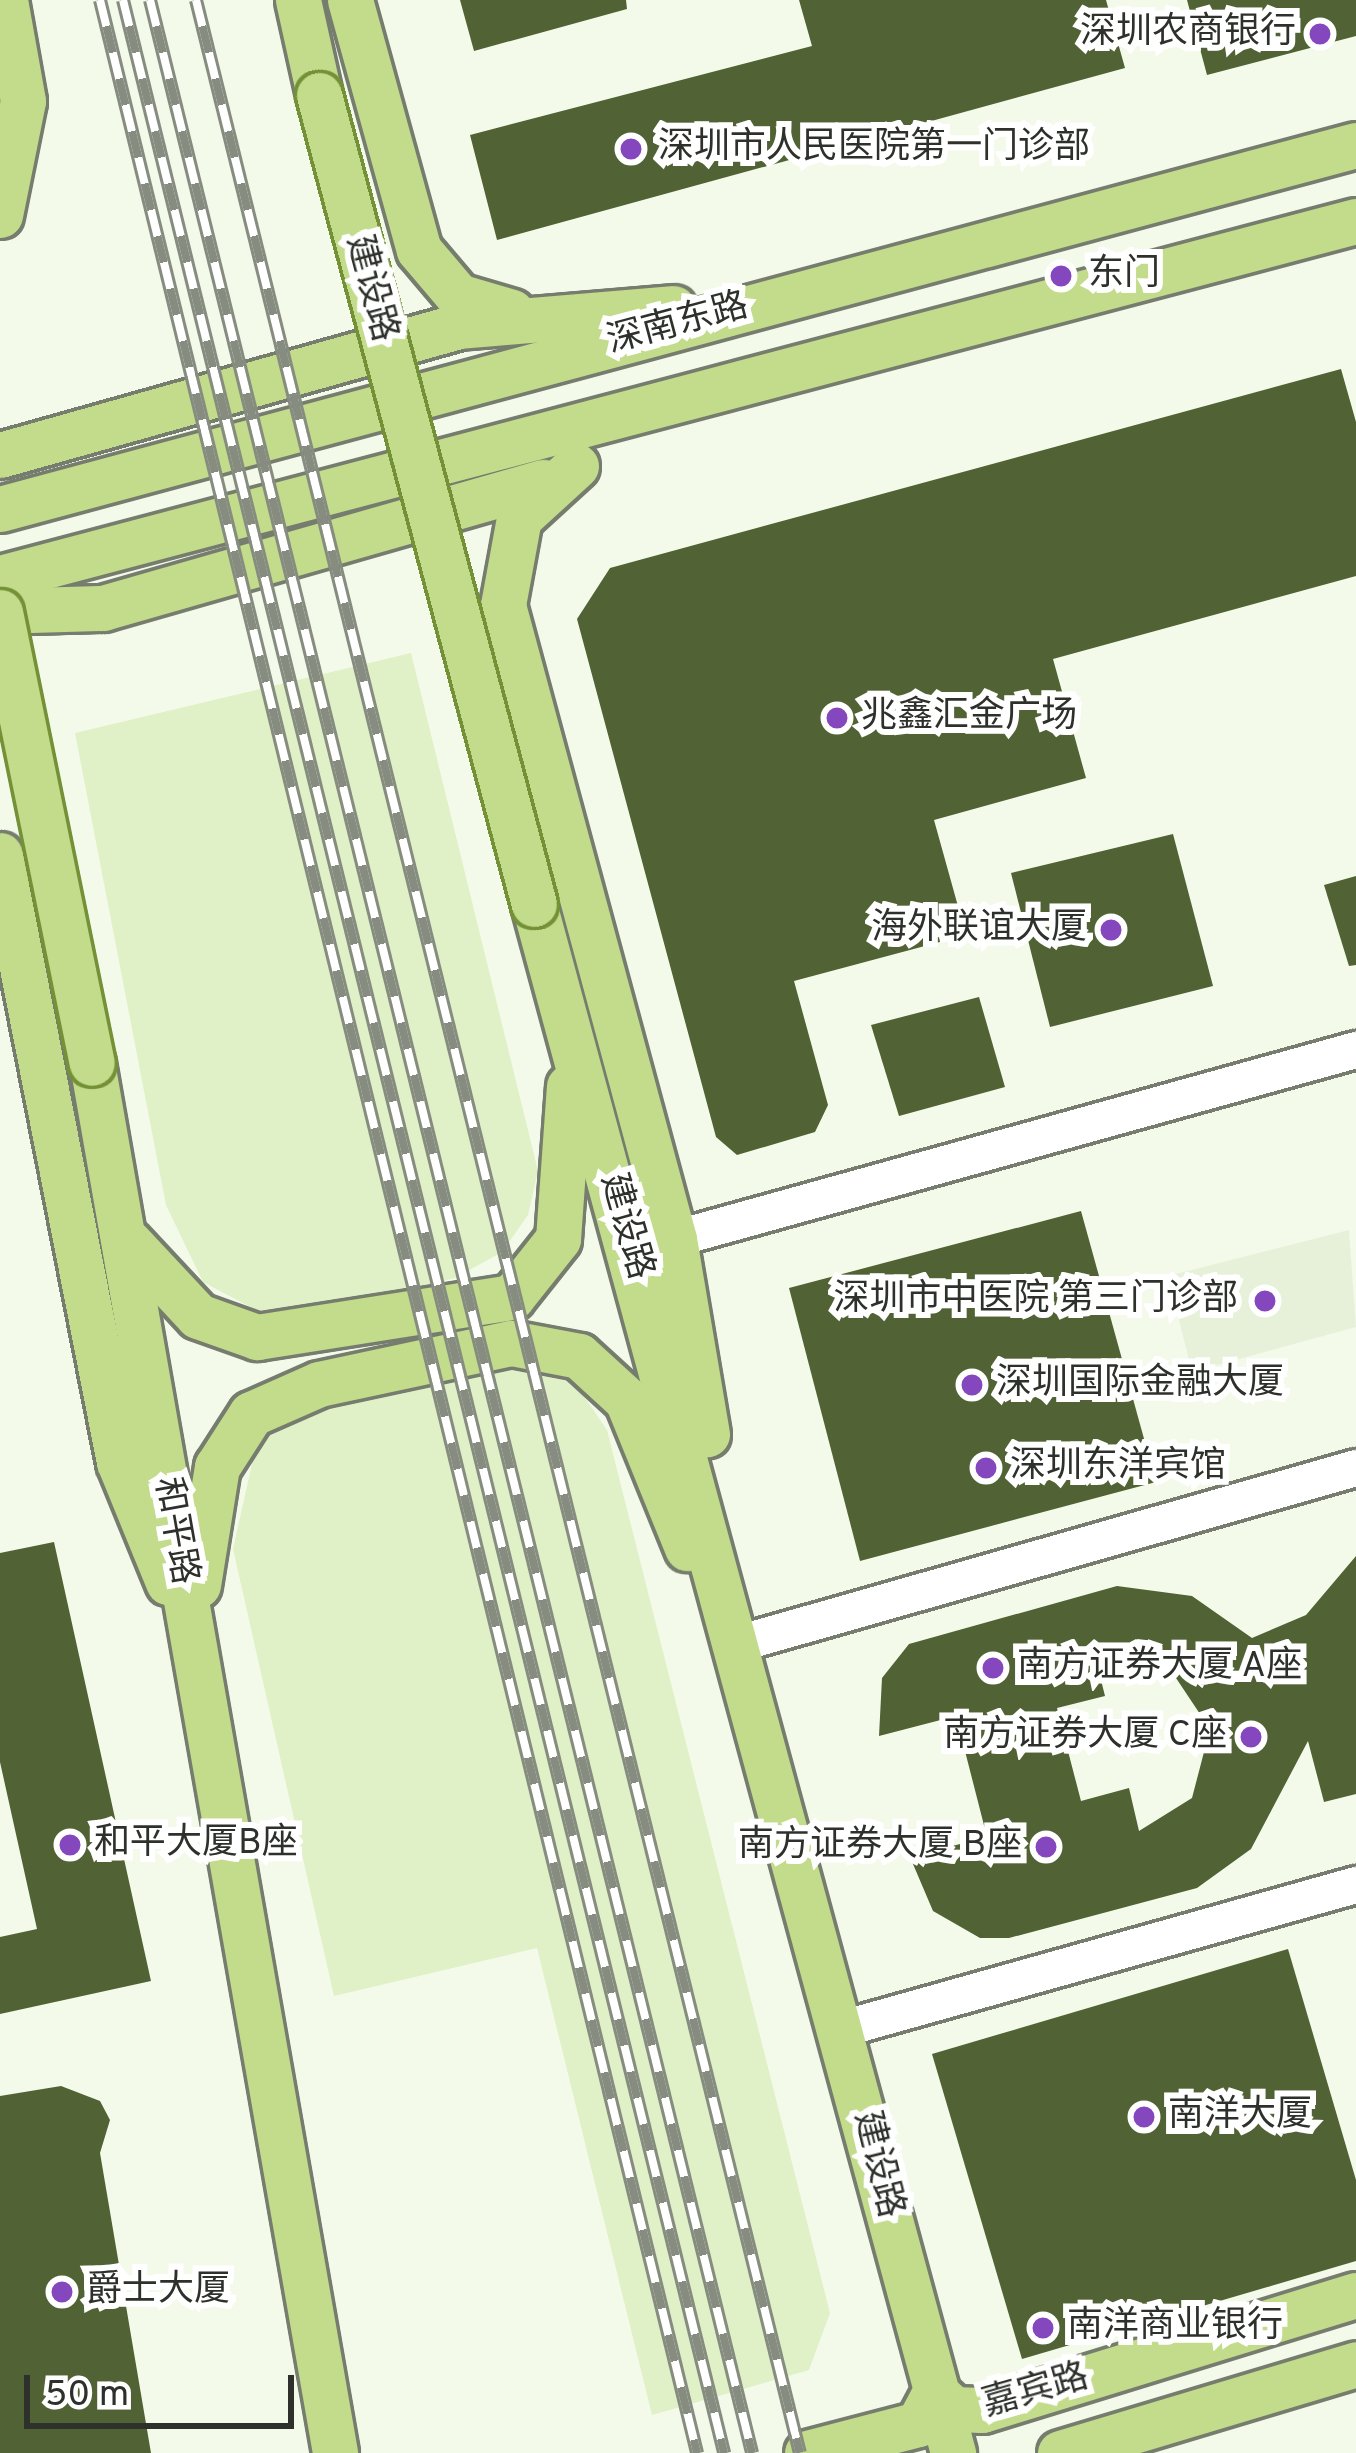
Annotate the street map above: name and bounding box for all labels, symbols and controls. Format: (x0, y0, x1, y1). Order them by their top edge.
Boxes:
place label: 深圳农商银行 (1080, 12, 1296, 56)
marker: 深圳农商银行 (1307, 21, 1333, 47)
place label: 深圳市人民医院第一门诊部 (658, 127, 1090, 171)
marker: 深圳市人民医院第一门诊部 (615, 133, 647, 165)
street label: 建设路 (335, 231, 405, 347)
place label: 东门 (1088, 254, 1160, 298)
marker: 东门 (1045, 260, 1077, 292)
street label: 深南东路 (603, 286, 753, 364)
place label: 兆鑫汇金广场 (861, 696, 1077, 740)
marker: 兆鑫汇金广场 (824, 705, 850, 731)
place label: 海外联谊大厦 (871, 908, 1087, 952)
marker: 海外联谊大厦 (1098, 917, 1124, 943)
street label: 建设路 (589, 1169, 661, 1285)
place label: 深圳市中医院 第三门诊部 (834, 1279, 1238, 1323)
marker: 深圳市中医院 第三门诊部 (1249, 1285, 1281, 1317)
place label: 深圳国际金融大厦 (996, 1363, 1284, 1407)
marker: 深圳国际金融大厦 (959, 1372, 985, 1398)
place label: 深圳东洋宾馆 (1010, 1446, 1226, 1490)
marker: 深圳东洋宾馆 (973, 1455, 999, 1481)
street label: 和平路 (143, 1474, 205, 1588)
place label: 南方证券大厦 A座 (1017, 1646, 1302, 1690)
marker: 南方证券大厦 A座 (980, 1655, 1006, 1681)
place label: 南方证券大厦 C座 (943, 1715, 1227, 1759)
marker: 南方证券大厦 C座 (1238, 1724, 1264, 1750)
place label: 和平大厦B座 (94, 1823, 298, 1867)
place label: 南方证券大厦 B座 (738, 1825, 1022, 1869)
marker: 和平大厦B座 (57, 1832, 83, 1858)
marker: 南方证券大厦 B座 (1033, 1834, 1059, 1860)
place label: 南洋大厦 (1168, 2095, 1312, 2139)
marker: 南洋大厦 (1131, 2104, 1157, 2130)
street label: 建设路 (843, 2107, 911, 2223)
place label: 爵士大厦 (86, 2270, 230, 2314)
marker: 爵士大厦 (49, 2279, 75, 2305)
place label: 南洋商业银行 (1067, 2306, 1283, 2350)
marker: 南洋商业银行 (1030, 2315, 1056, 2341)
scale bar (30, 2351, 300, 2425)
street label: 嘉宾路 (978, 2356, 1094, 2428)
text: 50 m (45, 2373, 129, 2419)

